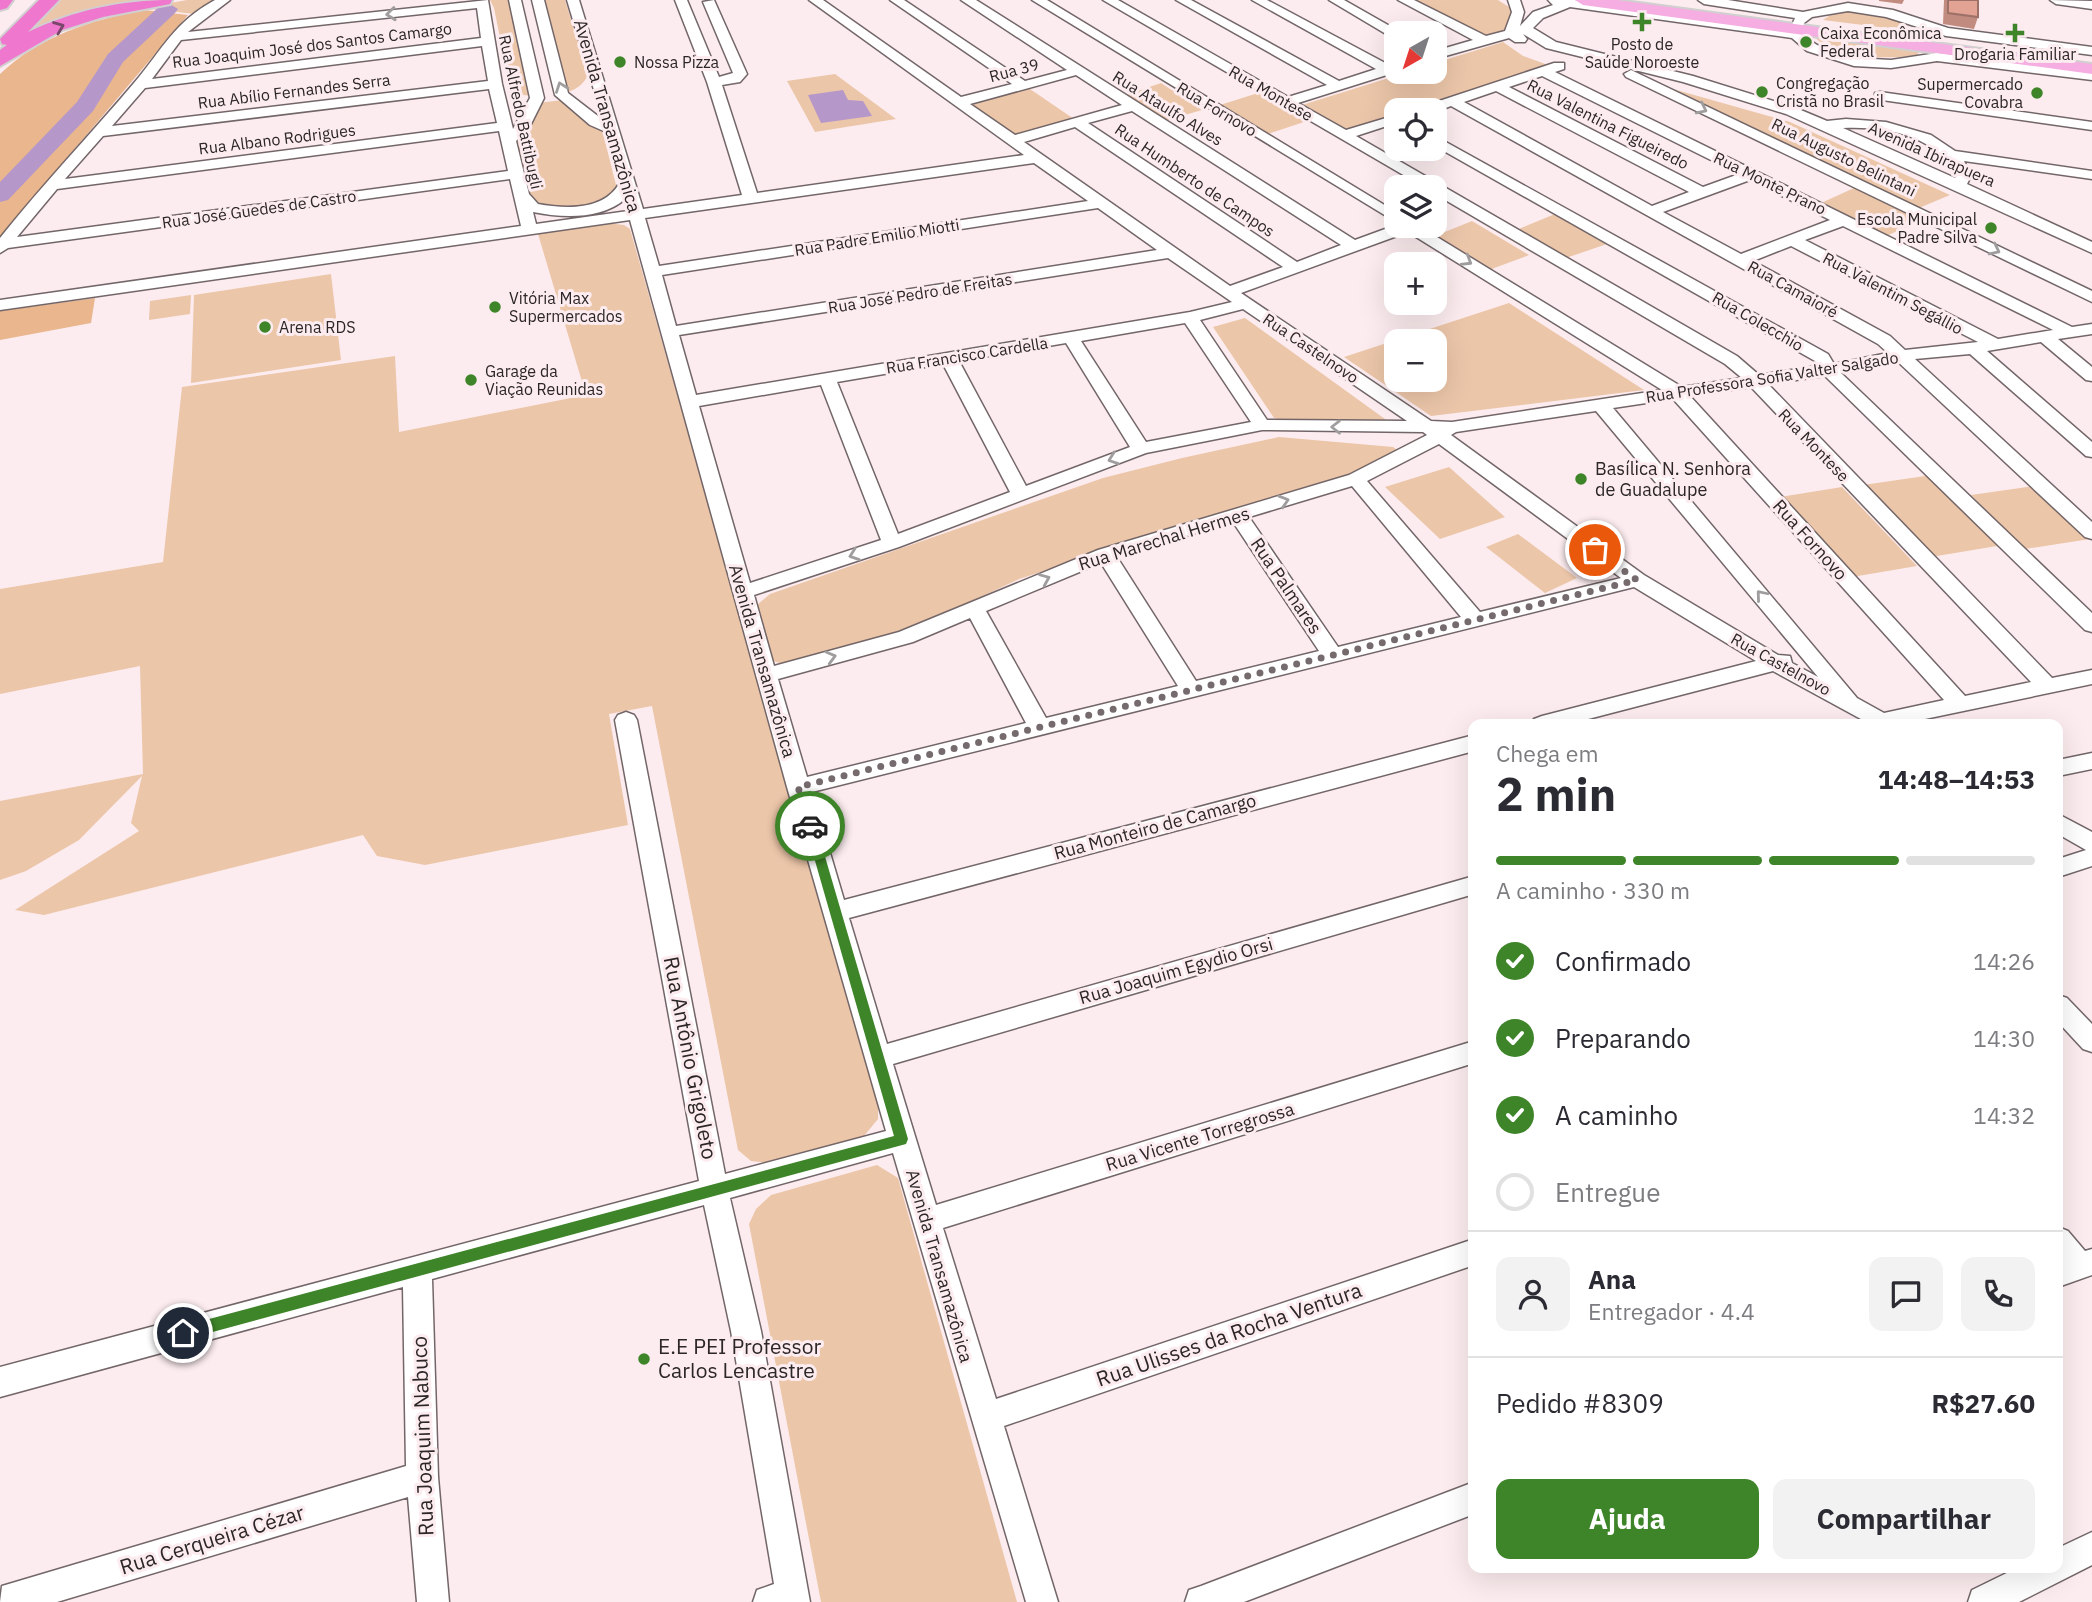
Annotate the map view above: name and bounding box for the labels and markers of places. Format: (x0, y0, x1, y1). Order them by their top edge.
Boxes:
marker: Posto de Saúde Noroeste (1632, 12, 1652, 32)
place label: Caixa Econômica Federal (1820, 23, 1942, 61)
marker: Drogaria Familiar (2007, 25, 2023, 41)
place label: Posto de Saúde Noroeste (1585, 34, 1700, 72)
marker: Caixa Econômica Federal (1798, 34, 1814, 50)
place label: Drogaria Familiar (1954, 44, 2076, 64)
place label: Nossa Pizza (634, 52, 720, 72)
marker: Nossa Pizza (612, 54, 628, 70)
place label: Congregação Cristã no Brasil (1776, 73, 1884, 111)
place label: Supermercado Covabra (1917, 74, 2023, 112)
marker: Congregação Cristã no Brasil (1754, 84, 1770, 100)
marker: Supermercado Covabra (2029, 85, 2045, 101)
place label: Escola Municipal Padre Silva (1857, 209, 1977, 247)
marker: Escola Municipal Padre Silva (1983, 220, 1999, 236)
place label: Vitória Max Supermercados (509, 288, 623, 326)
marker: Vitória Max Supermercados (487, 299, 503, 315)
place label: Arena RDS (279, 317, 356, 337)
marker: Arena RDS (257, 319, 273, 335)
place label: Garage da Viação Reunidas (485, 361, 603, 399)
marker: Garage da Viação Reunidas (463, 372, 479, 388)
place label: Basílica N. Senhora de Guadalupe (1595, 457, 1751, 501)
marker: Basílica N. Senhora de Guadalupe (1573, 471, 1589, 487)
pin (1565, 520, 1625, 580)
pin (153, 1303, 213, 1363)
place label: E.E PEI Professor Carlos Lencastre (658, 1332, 822, 1384)
marker: E.E PEI Professor Carlos Lencastre (636, 1351, 652, 1367)

